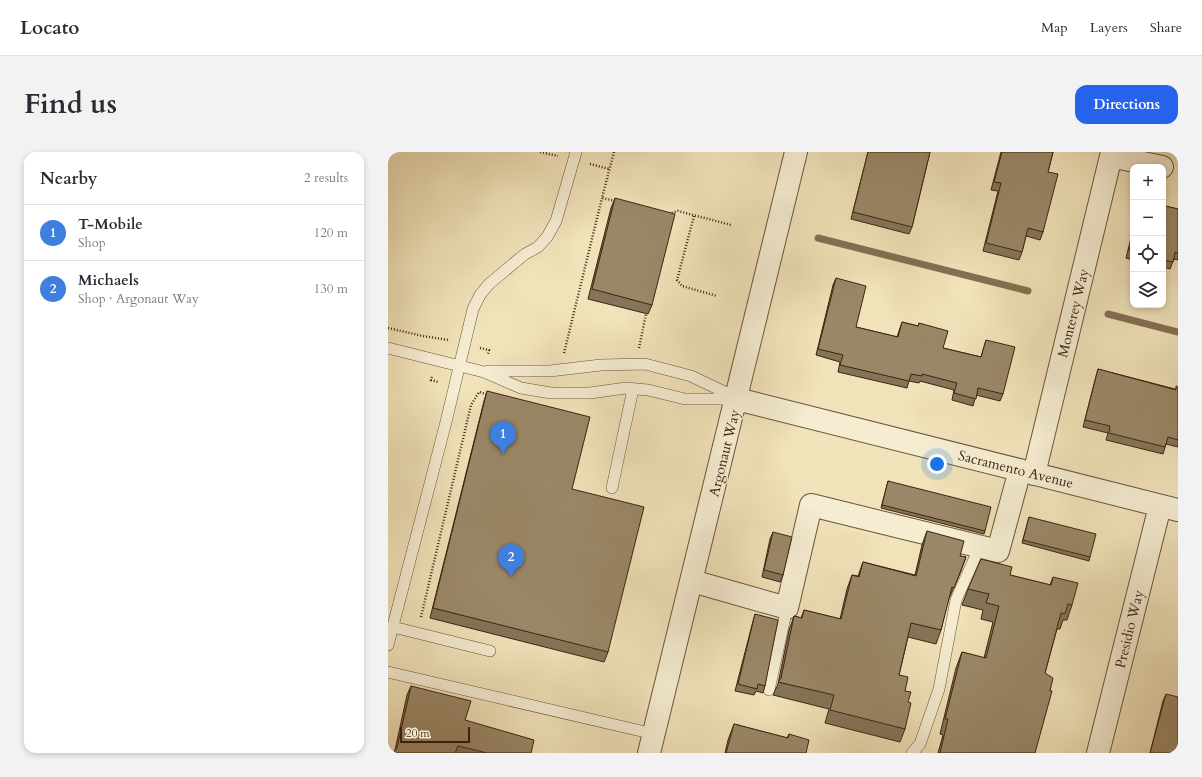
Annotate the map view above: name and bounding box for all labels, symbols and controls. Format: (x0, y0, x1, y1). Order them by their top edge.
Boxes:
text: Locato (20, 15, 79, 41)
text: Map (1041, 18, 1068, 37)
text: Layers (1090, 18, 1128, 37)
text: Share (1150, 18, 1182, 37)
text: Find us (24, 85, 117, 123)
button: Directions (1075, 85, 1178, 124)
map controls (1130, 164, 1166, 308)
button: + (1130, 164, 1166, 200)
text: Nearby (40, 167, 97, 190)
text: 2 results (304, 169, 348, 187)
button: − (1130, 200, 1166, 236)
text: T-Mobile (78, 214, 143, 234)
text: 1 (50, 224, 56, 242)
text: 120 m (314, 224, 348, 242)
text: Shop (78, 234, 106, 252)
button: locate (1130, 236, 1166, 272)
street label: Monterey Way (1053, 266, 1094, 360)
text: Michaels (78, 270, 139, 290)
button: layers (1130, 272, 1166, 308)
text: 2 (50, 280, 56, 298)
text: 130 m (314, 280, 348, 298)
text: Shop · Argonaut Way (78, 290, 199, 308)
street label: Argonaut Way (704, 407, 745, 499)
pin: 1 (490, 421, 516, 454)
street label: Sacramento Avenue (956, 446, 1075, 493)
your location (927, 454, 947, 474)
pin: 2 (498, 544, 524, 577)
street label: Presidio Way (1111, 587, 1149, 670)
scale bar (400, 725, 470, 744)
text: 20 m (406, 726, 430, 741)

